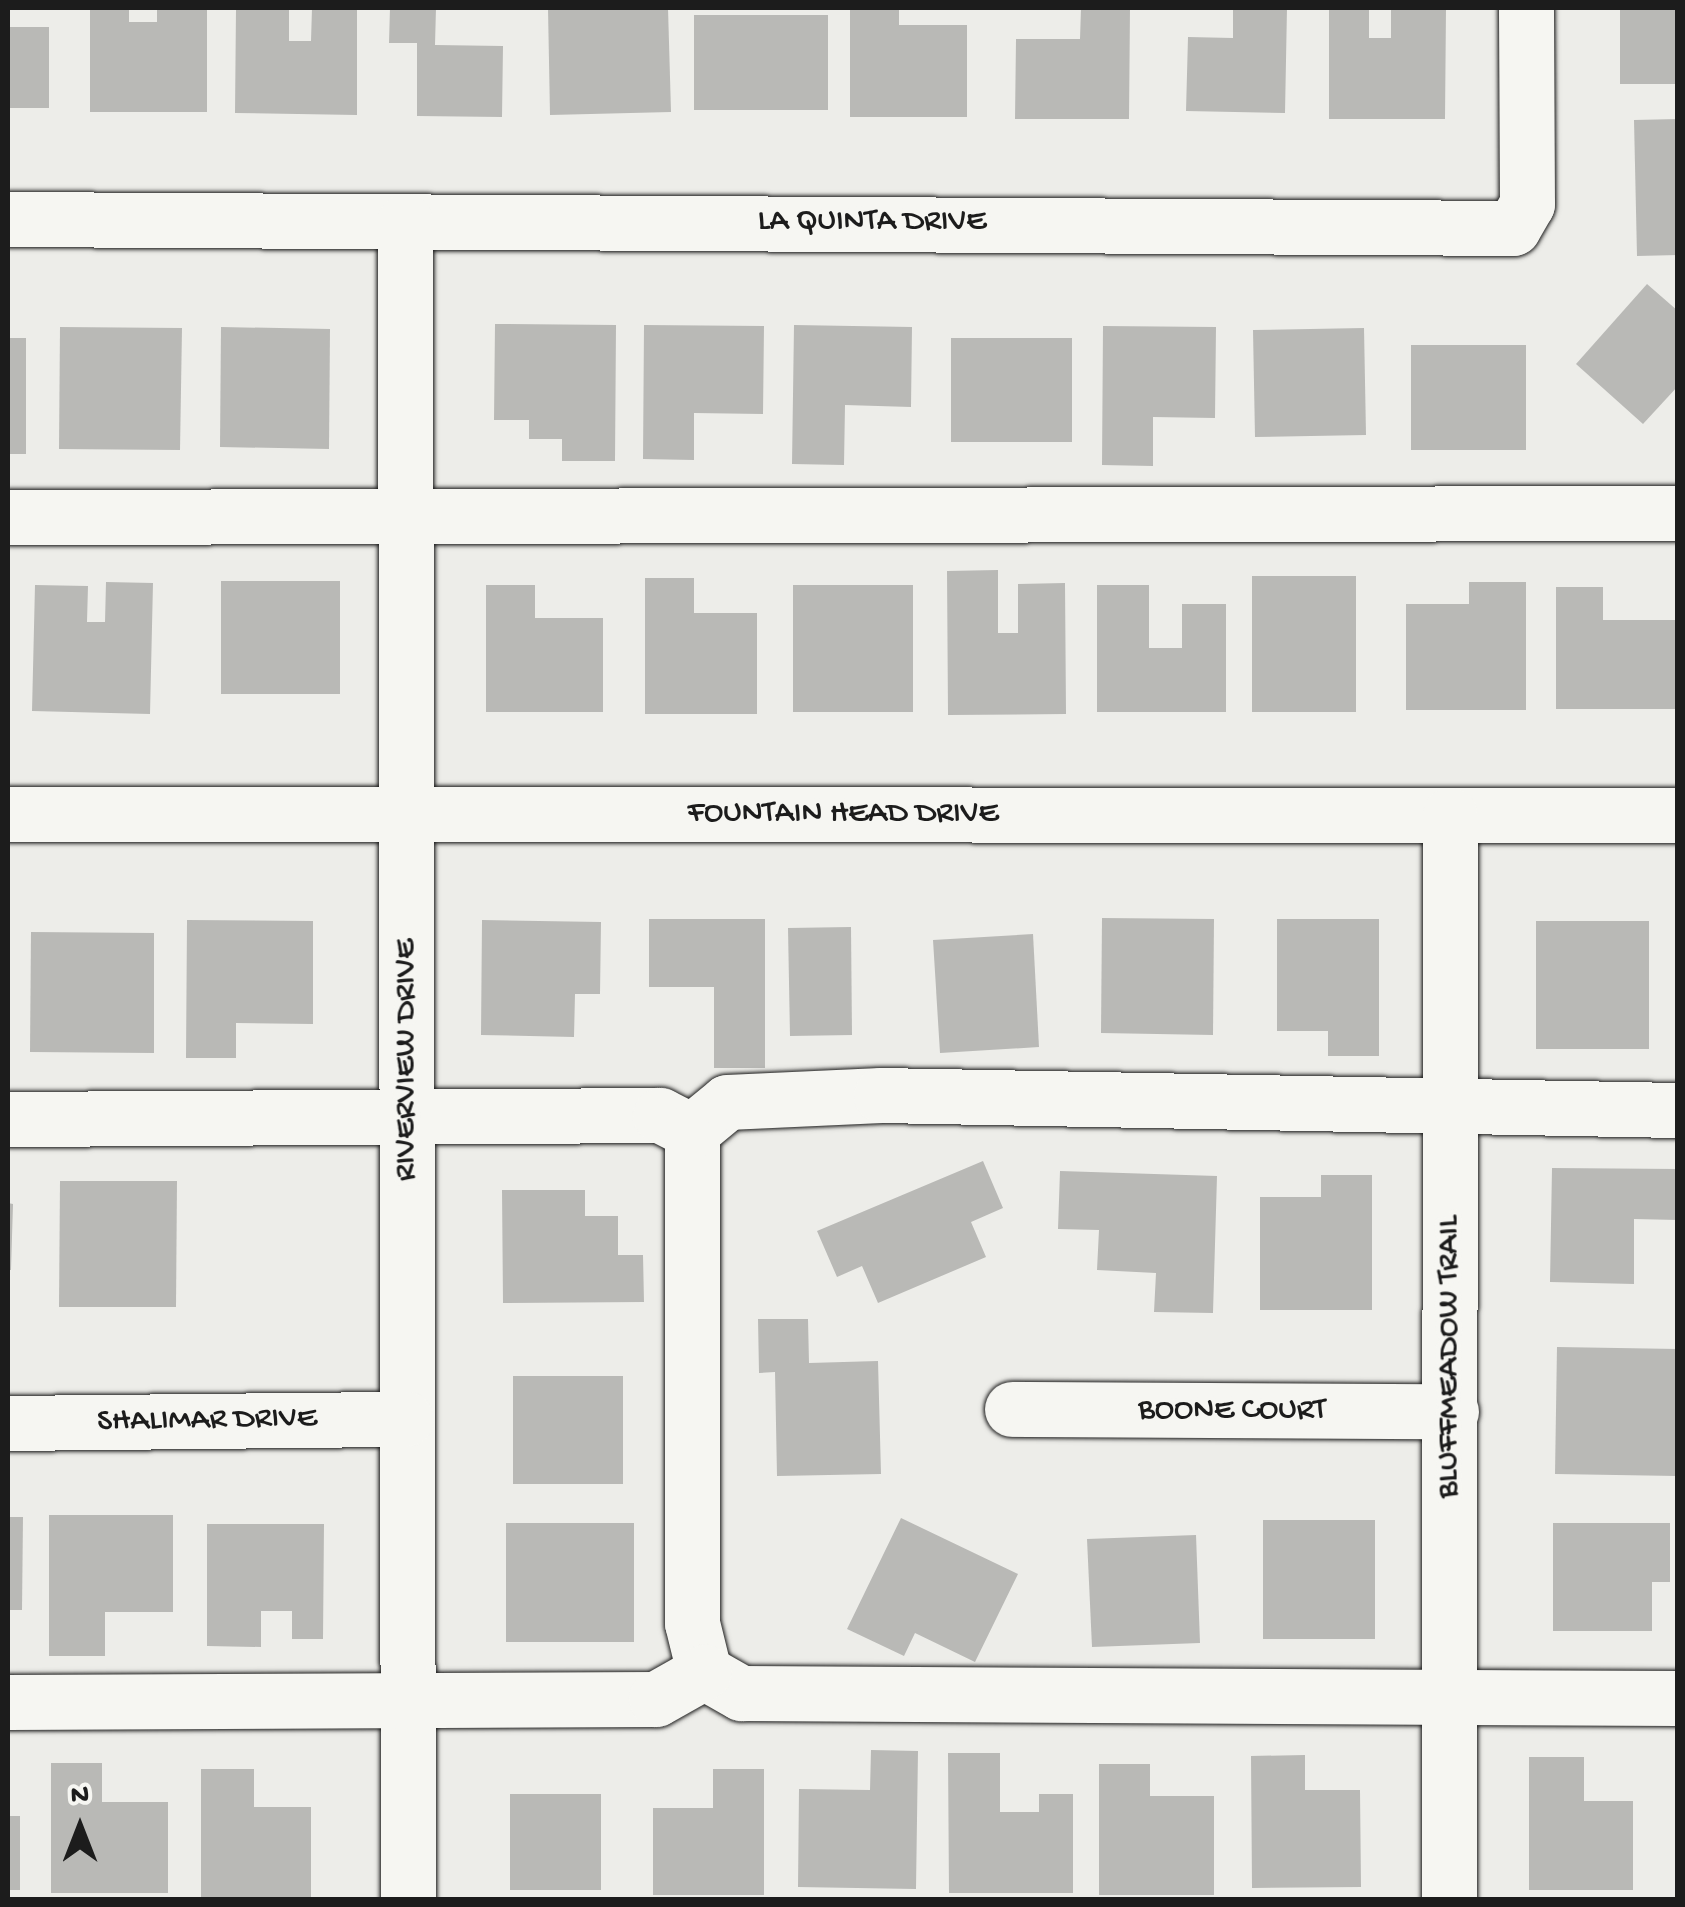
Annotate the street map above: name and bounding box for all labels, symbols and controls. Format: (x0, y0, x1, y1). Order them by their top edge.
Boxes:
street label: LA QUINTA DRIVE (758, 203, 986, 241)
street label: FOUNTAIN HEAD DRIVE (688, 795, 998, 833)
street label: RIVERVIEW DRIVE (388, 939, 426, 1181)
street label: BLUFFMEADOW TRAIL (1431, 1216, 1469, 1498)
street label: BOONE COURT (1138, 1392, 1326, 1430)
street label: SHALIMAR DRIVE (97, 1400, 317, 1442)
north arrow (30, 1777, 130, 1877)
text: N (71, 1780, 89, 1813)

